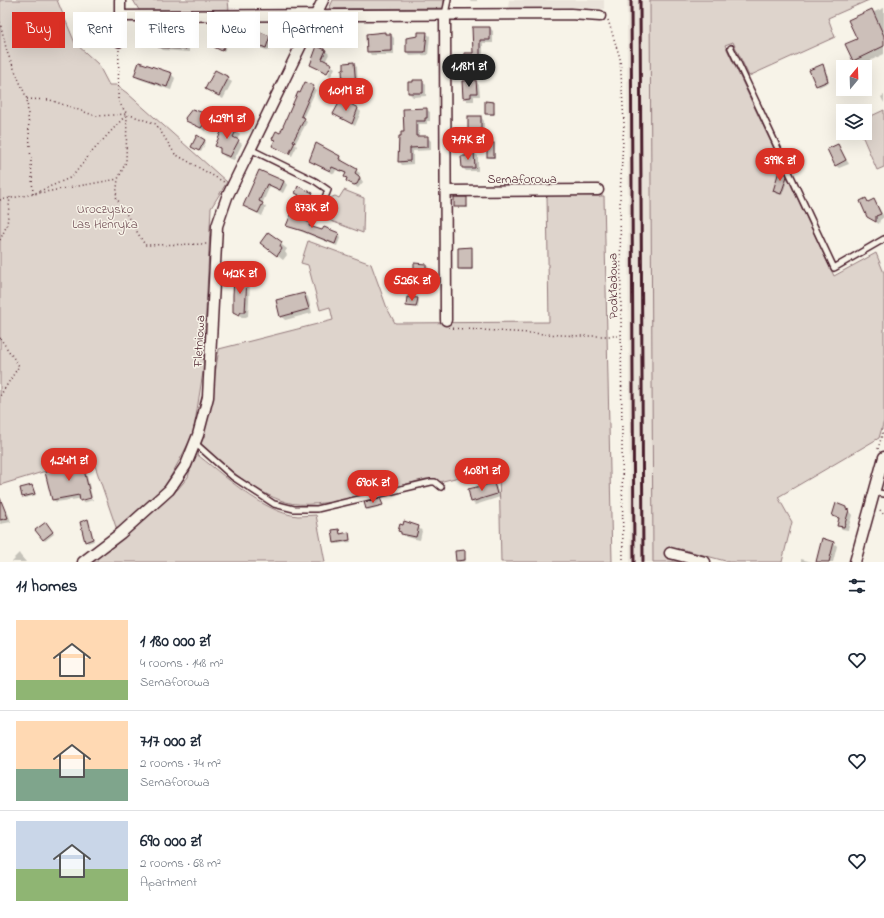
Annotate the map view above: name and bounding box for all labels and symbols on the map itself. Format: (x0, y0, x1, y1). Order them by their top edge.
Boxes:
pin: 1.18M zł (428, 54, 510, 88)
north arrow (836, 60, 872, 96)
pin: 1.01M zł (305, 78, 387, 112)
pin: 1.29M zł (186, 106, 268, 140)
pin: 717K zł (431, 127, 505, 161)
pin: 399K zł (743, 148, 817, 182)
street label: Semaforowa (487, 170, 557, 189)
pin: 873K zł (275, 195, 349, 229)
park label: Uroczysko Las Henryka (72, 200, 138, 235)
street label: Podkładowa (603, 253, 624, 319)
pin: 412K zł (203, 261, 277, 295)
pin: 526K zł (375, 268, 449, 302)
street label: Fletniowa (189, 315, 210, 368)
pin: 1.24M zł (28, 448, 110, 482)
pin: 1.08M zł (441, 458, 523, 492)
pin: 690K zł (336, 470, 410, 504)

